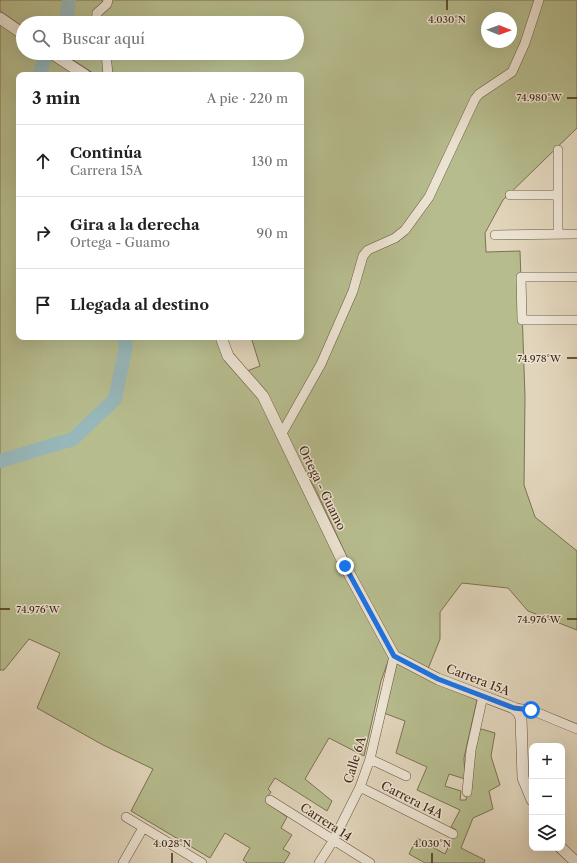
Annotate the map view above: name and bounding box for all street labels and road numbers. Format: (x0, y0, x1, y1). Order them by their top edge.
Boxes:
street label: Ortega - Guamo (295, 443, 349, 533)
street label: Carrera 15A (444, 661, 513, 699)
street label: Calle 6A (340, 733, 369, 785)
street label: Carrera 14A (379, 778, 447, 822)
street label: Carrera 14 (298, 799, 355, 844)

